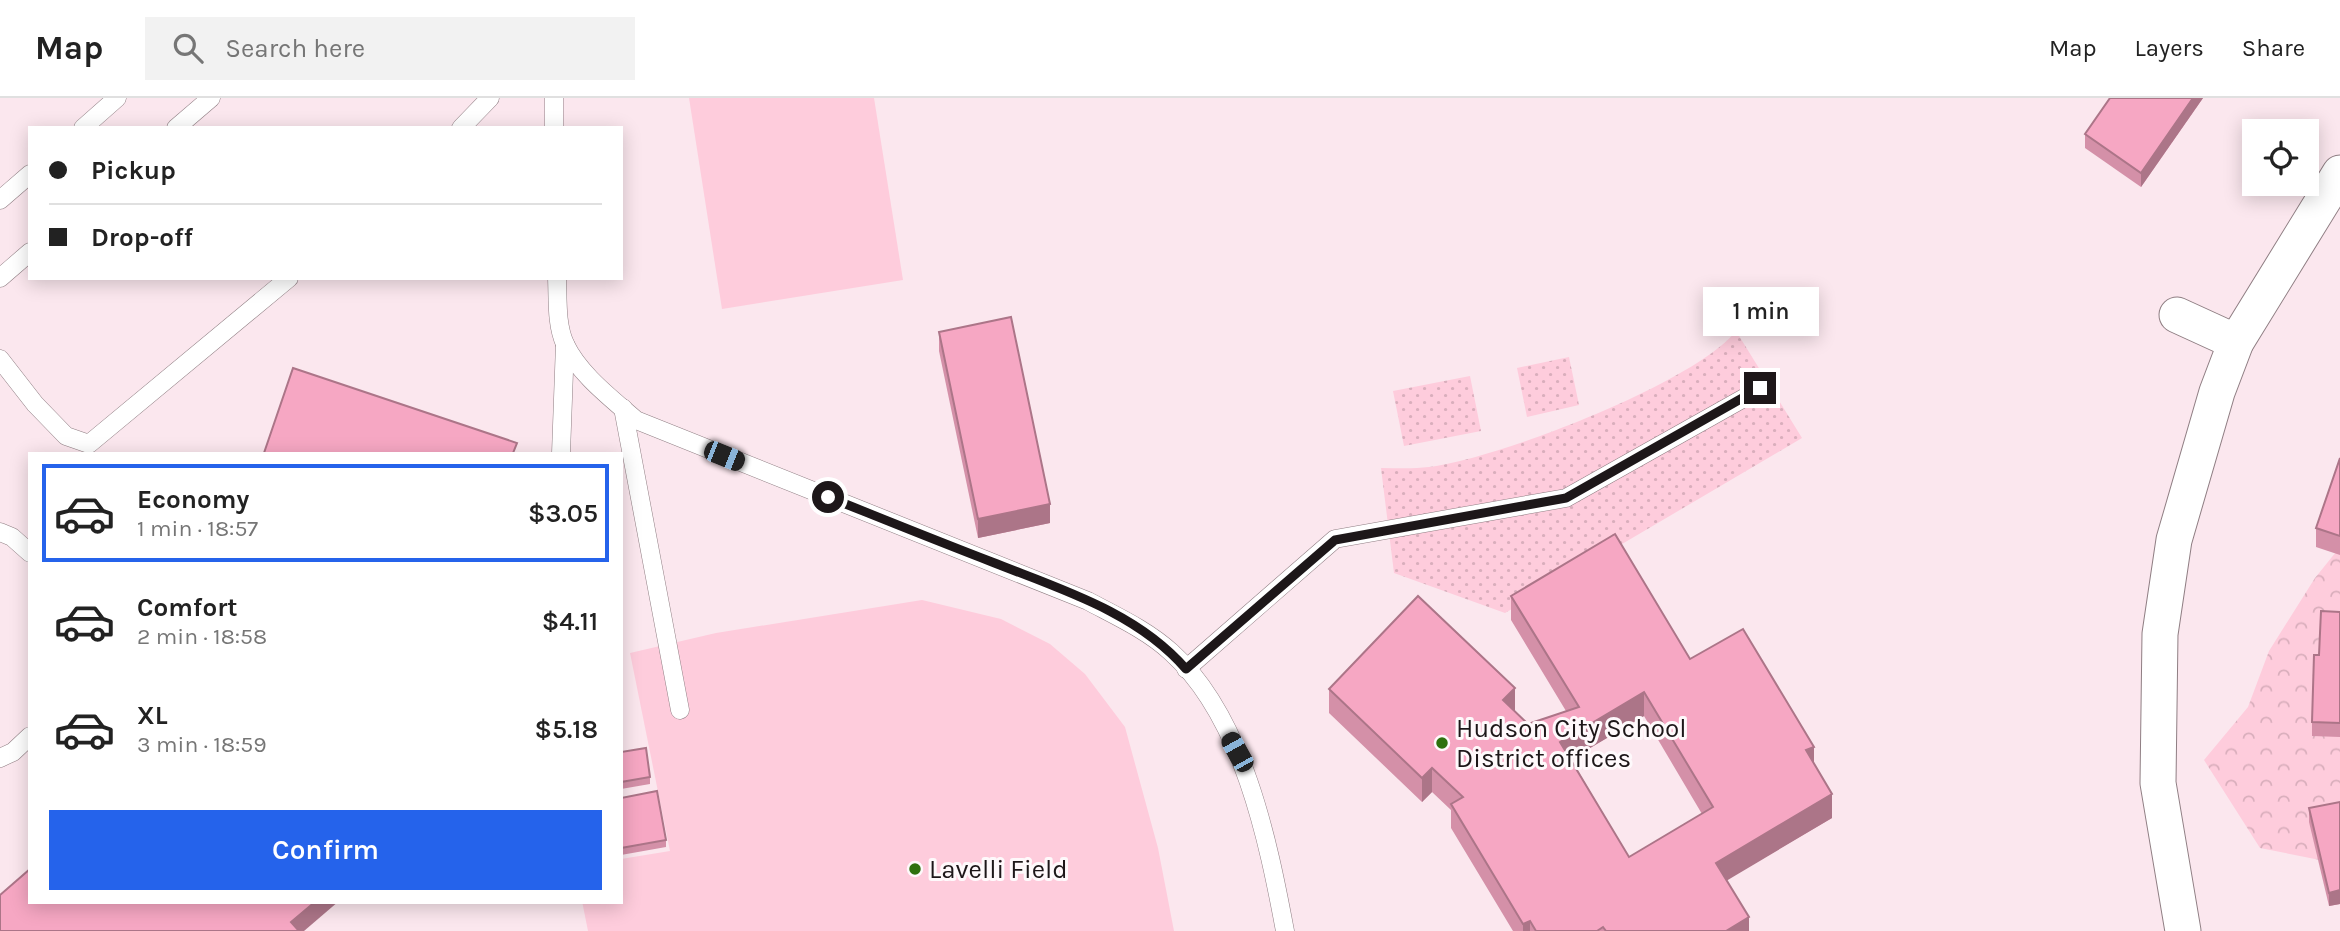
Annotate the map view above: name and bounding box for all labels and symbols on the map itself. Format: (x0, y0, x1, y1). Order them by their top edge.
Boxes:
callout: 1 min (1702, 286, 1818, 336)
route end (1744, 372, 1776, 404)
car (701, 438, 748, 474)
route start (812, 481, 844, 513)
place label: Hudson City School District offices (1456, 713, 1687, 774)
car (1218, 729, 1257, 775)
marker: Hudson City School District offices (1434, 735, 1450, 751)
place label: Lavelli Field (929, 854, 1068, 885)
marker: Lavelli Field (907, 861, 923, 877)

